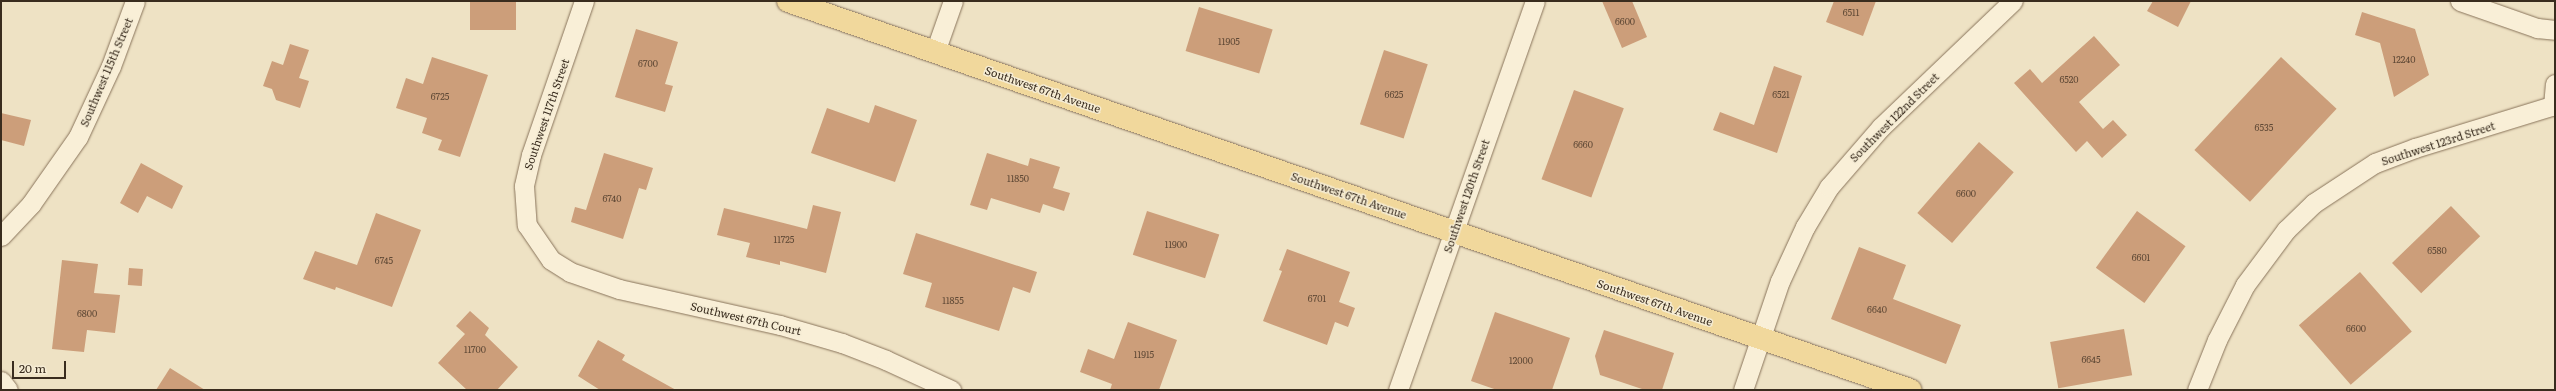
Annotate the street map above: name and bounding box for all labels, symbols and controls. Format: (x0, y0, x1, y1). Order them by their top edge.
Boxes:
house number: 6511 (1843, 7, 1859, 17)
street label: Southwest 115th Street (77, 15, 135, 129)
house number: 6600 (1615, 16, 1635, 26)
house number: 11905 (1218, 36, 1240, 46)
house number: 12240 (2393, 54, 2415, 64)
street label: Southwest 117th Street (521, 57, 571, 171)
house number: 6700 (638, 58, 658, 68)
street label: Southwest 67th Avenue (983, 63, 1103, 115)
street label: Southwest 122nd Street (1847, 70, 1941, 164)
house number: 6520 (2059, 74, 2079, 84)
house number: 6625 (1385, 89, 1403, 99)
house number: 6521 (1772, 89, 1790, 99)
house number: 6725 (431, 91, 449, 101)
street label: Southwest 123rd Street (2379, 118, 2497, 168)
house number: 6535 (2255, 122, 2273, 132)
street label: Southwest 120th Street (1440, 138, 1492, 254)
house number: 6660 (1573, 139, 1593, 149)
street label: Southwest 67th Avenue (1289, 169, 1409, 221)
house number: 11850 (1007, 173, 1029, 183)
house number: 6600 (1956, 188, 1976, 198)
house number: 6740 (603, 193, 621, 203)
house number: 11725 (774, 234, 794, 244)
house number: 11900 (1165, 239, 1187, 249)
house number: 6580 (2427, 245, 2447, 255)
house number: 6601 (2132, 252, 2150, 262)
house number: 6745 (375, 255, 393, 265)
street label: Southwest 67th Avenue (1595, 276, 1715, 328)
house number: 6701 (1308, 293, 1326, 303)
house number: 11855 (942, 295, 964, 305)
street label: Southwest 67th Court (689, 299, 803, 337)
house number: 6640 (1867, 304, 1887, 314)
house number: 6800 (77, 308, 97, 318)
house number: 6600 (2346, 323, 2366, 333)
house number: 11700 (464, 344, 486, 354)
house number: 11915 (1134, 349, 1154, 359)
scale bar (14, 353, 68, 379)
house number: 6645 (2081, 354, 2101, 364)
house number: 12000 (1509, 355, 1533, 365)
text: 20 m (19, 359, 46, 377)

